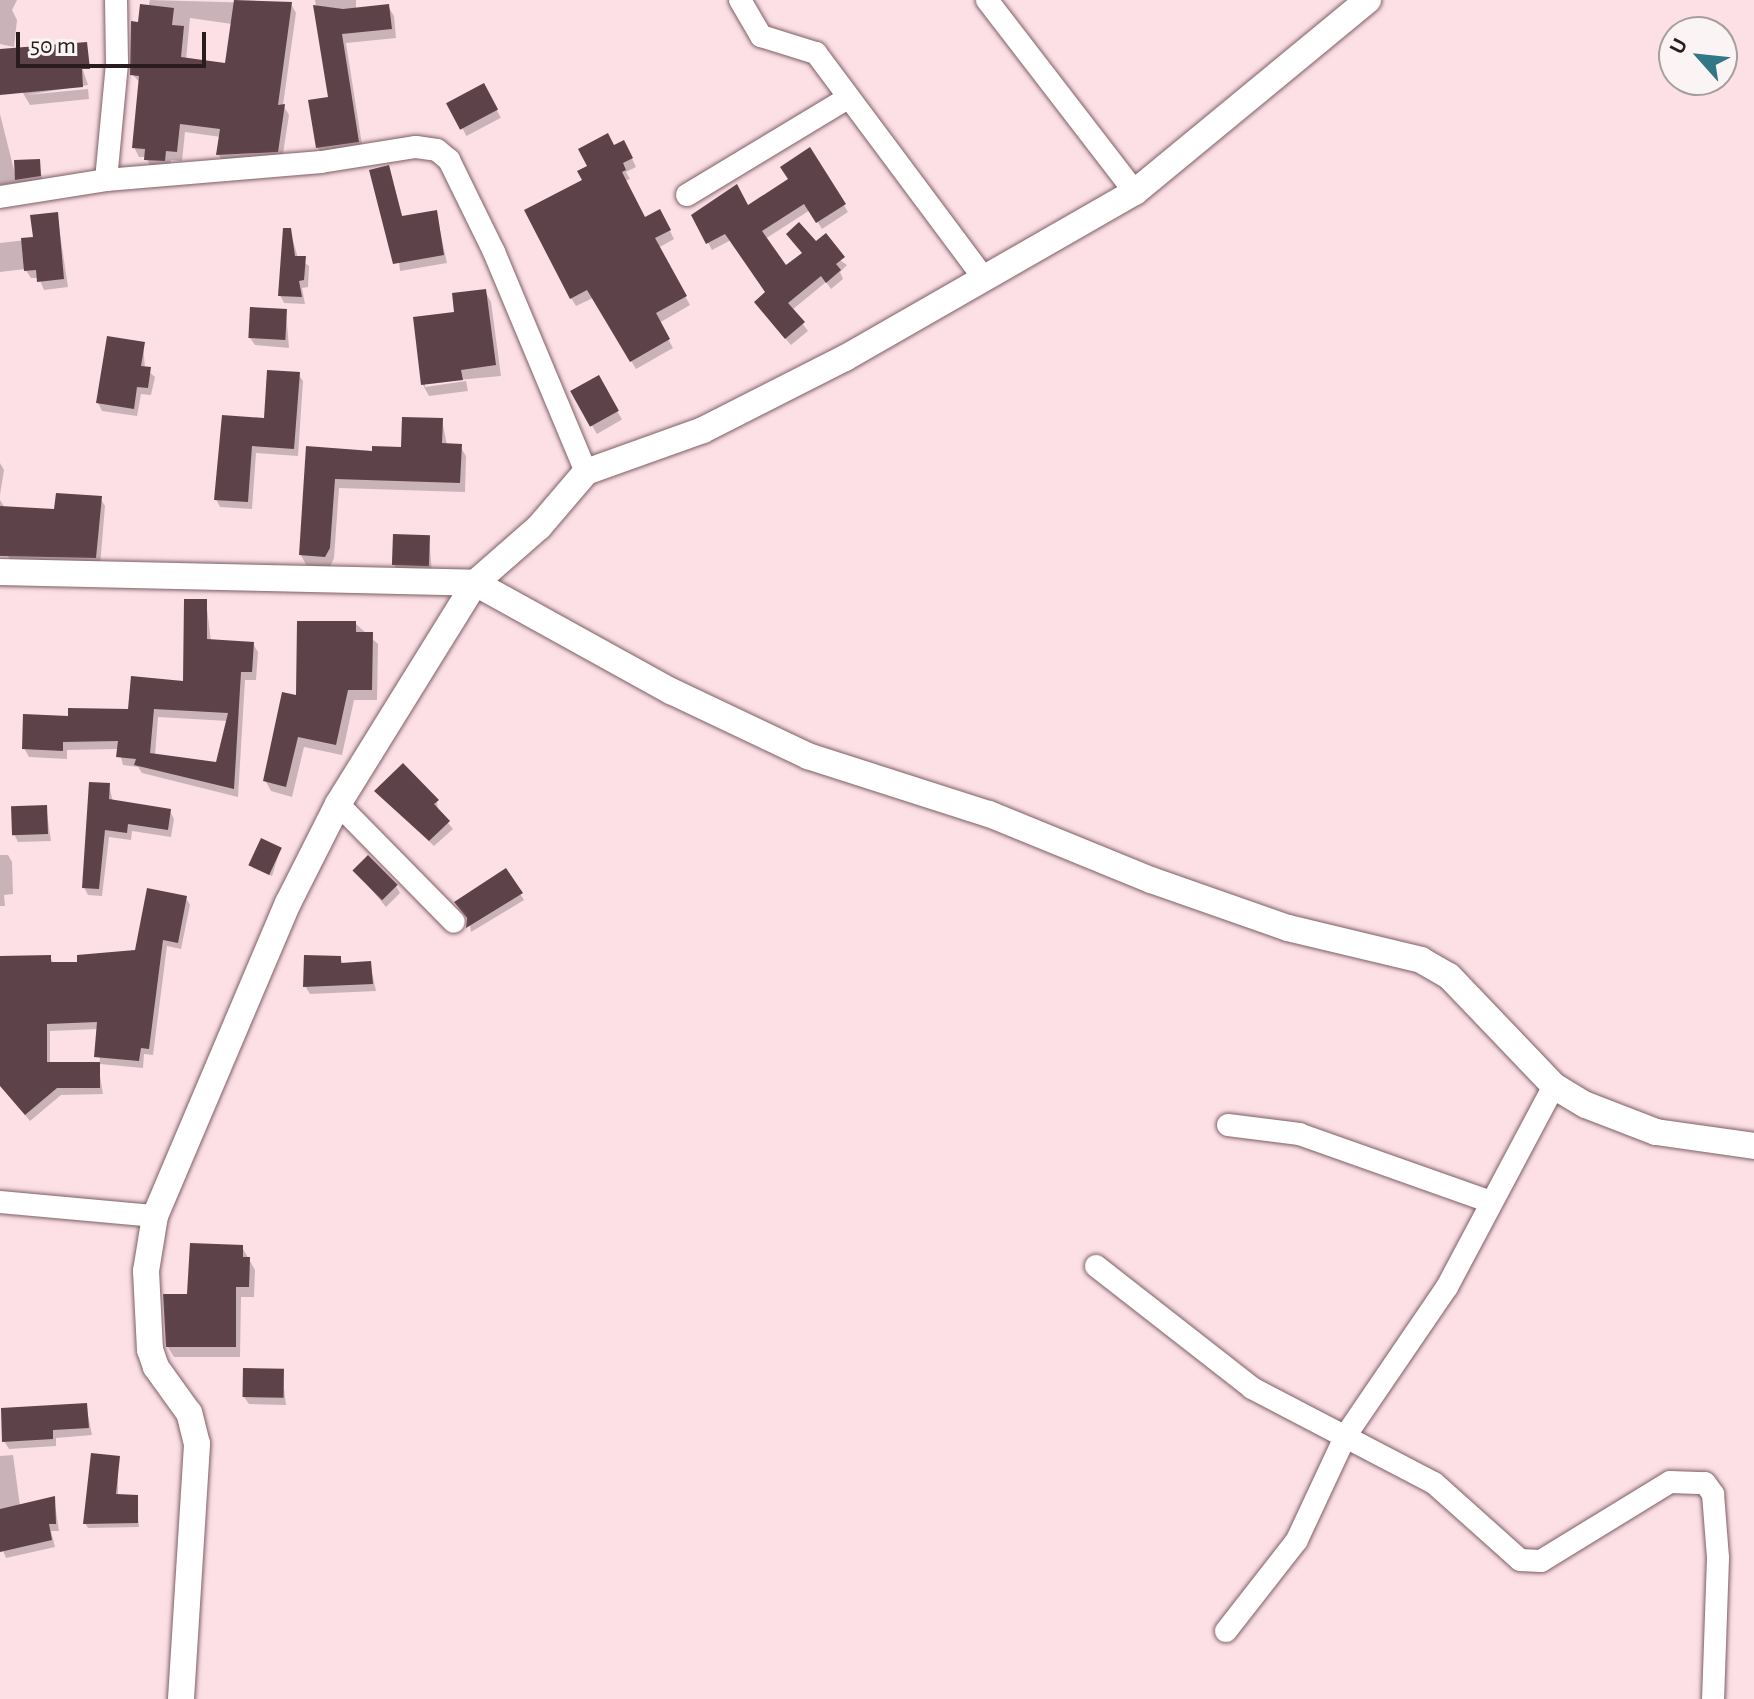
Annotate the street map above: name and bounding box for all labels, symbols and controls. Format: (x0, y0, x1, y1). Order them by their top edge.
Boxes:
scale bar (20, 16, 210, 66)
north arrow (1658, 16, 1738, 96)
text: 50 m (30, 34, 76, 58)
text: U (1665, 35, 1691, 57)

